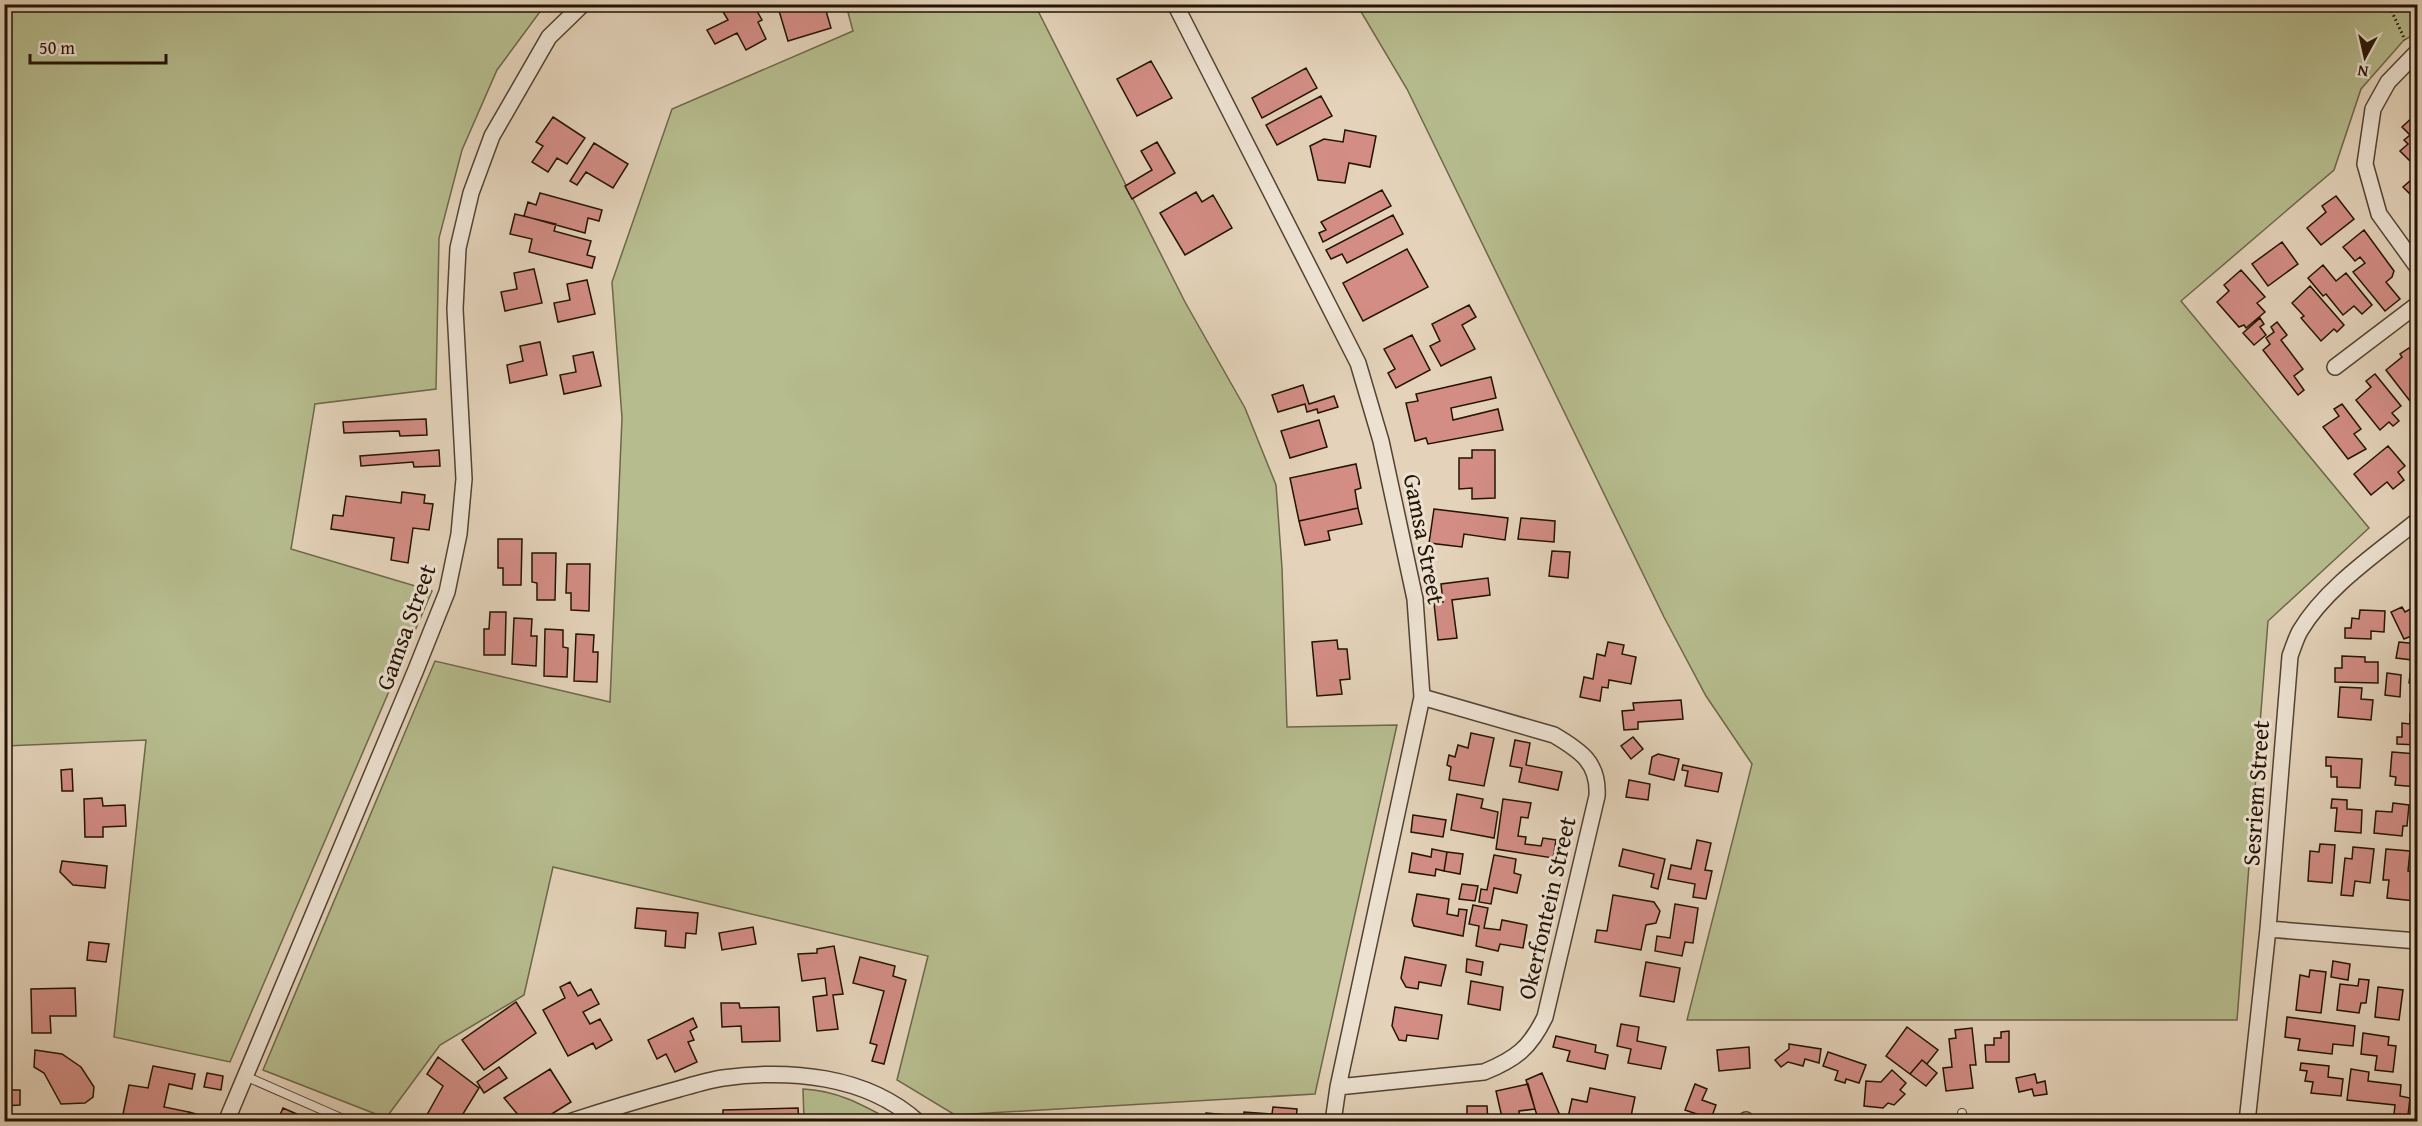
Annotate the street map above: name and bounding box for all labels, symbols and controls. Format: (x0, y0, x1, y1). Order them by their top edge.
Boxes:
scale bar (30, 27, 166, 65)
north arrow (2335, 27, 2395, 87)
text: 50 m (39, 34, 75, 61)
text: N (2356, 59, 2370, 84)
street label: Gamsa Street (1395, 471, 1454, 608)
street label: Gamsa Street (367, 558, 445, 695)
street label: Sesriem Street (2233, 718, 2278, 867)
street label: Okerfontein Street (1508, 812, 1585, 1003)

